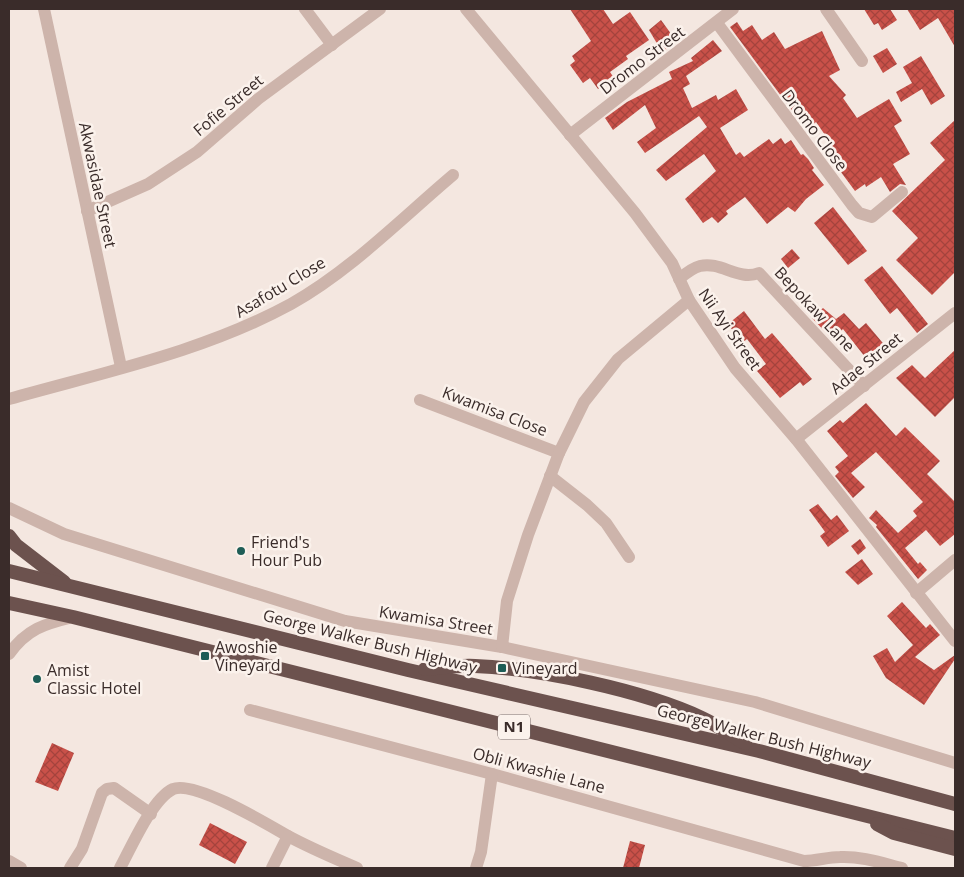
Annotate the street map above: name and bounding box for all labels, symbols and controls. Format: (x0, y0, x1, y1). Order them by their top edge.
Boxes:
street label: Dromo Street (595, 21, 689, 99)
street label: Fofie Street (188, 69, 268, 141)
street label: Dromo Close (777, 85, 853, 175)
street label: Akwasidae Street (74, 120, 122, 250)
street label: Asafotu Close (231, 251, 329, 323)
street label: Bepokaw Lane (770, 262, 860, 356)
street label: Nii Ayi Street (694, 284, 767, 375)
street label: Adae Street (825, 327, 907, 399)
street label: Kwamisa Close (439, 381, 551, 441)
place label: Friend's Hour Pub (251, 531, 322, 571)
marker: Friend's Hour Pub (235, 545, 247, 557)
street label: Kwamisa Street (377, 600, 495, 640)
street label: George Walker Bush Highway (261, 604, 480, 678)
place label: Awoshie Vineyard (215, 636, 281, 676)
marker: Awoshie Vineyard (199, 650, 211, 662)
place label: Vineyard (512, 657, 578, 679)
place label: Amist Classic Hotel (47, 659, 141, 699)
marker: Vineyard (496, 662, 508, 674)
marker: Amist Classic Hotel (31, 673, 43, 685)
street label: George Walker Bush Highway (655, 699, 874, 773)
road number: N1 (498, 714, 530, 740)
street label: Obli Kwashie Lane (470, 742, 608, 798)

